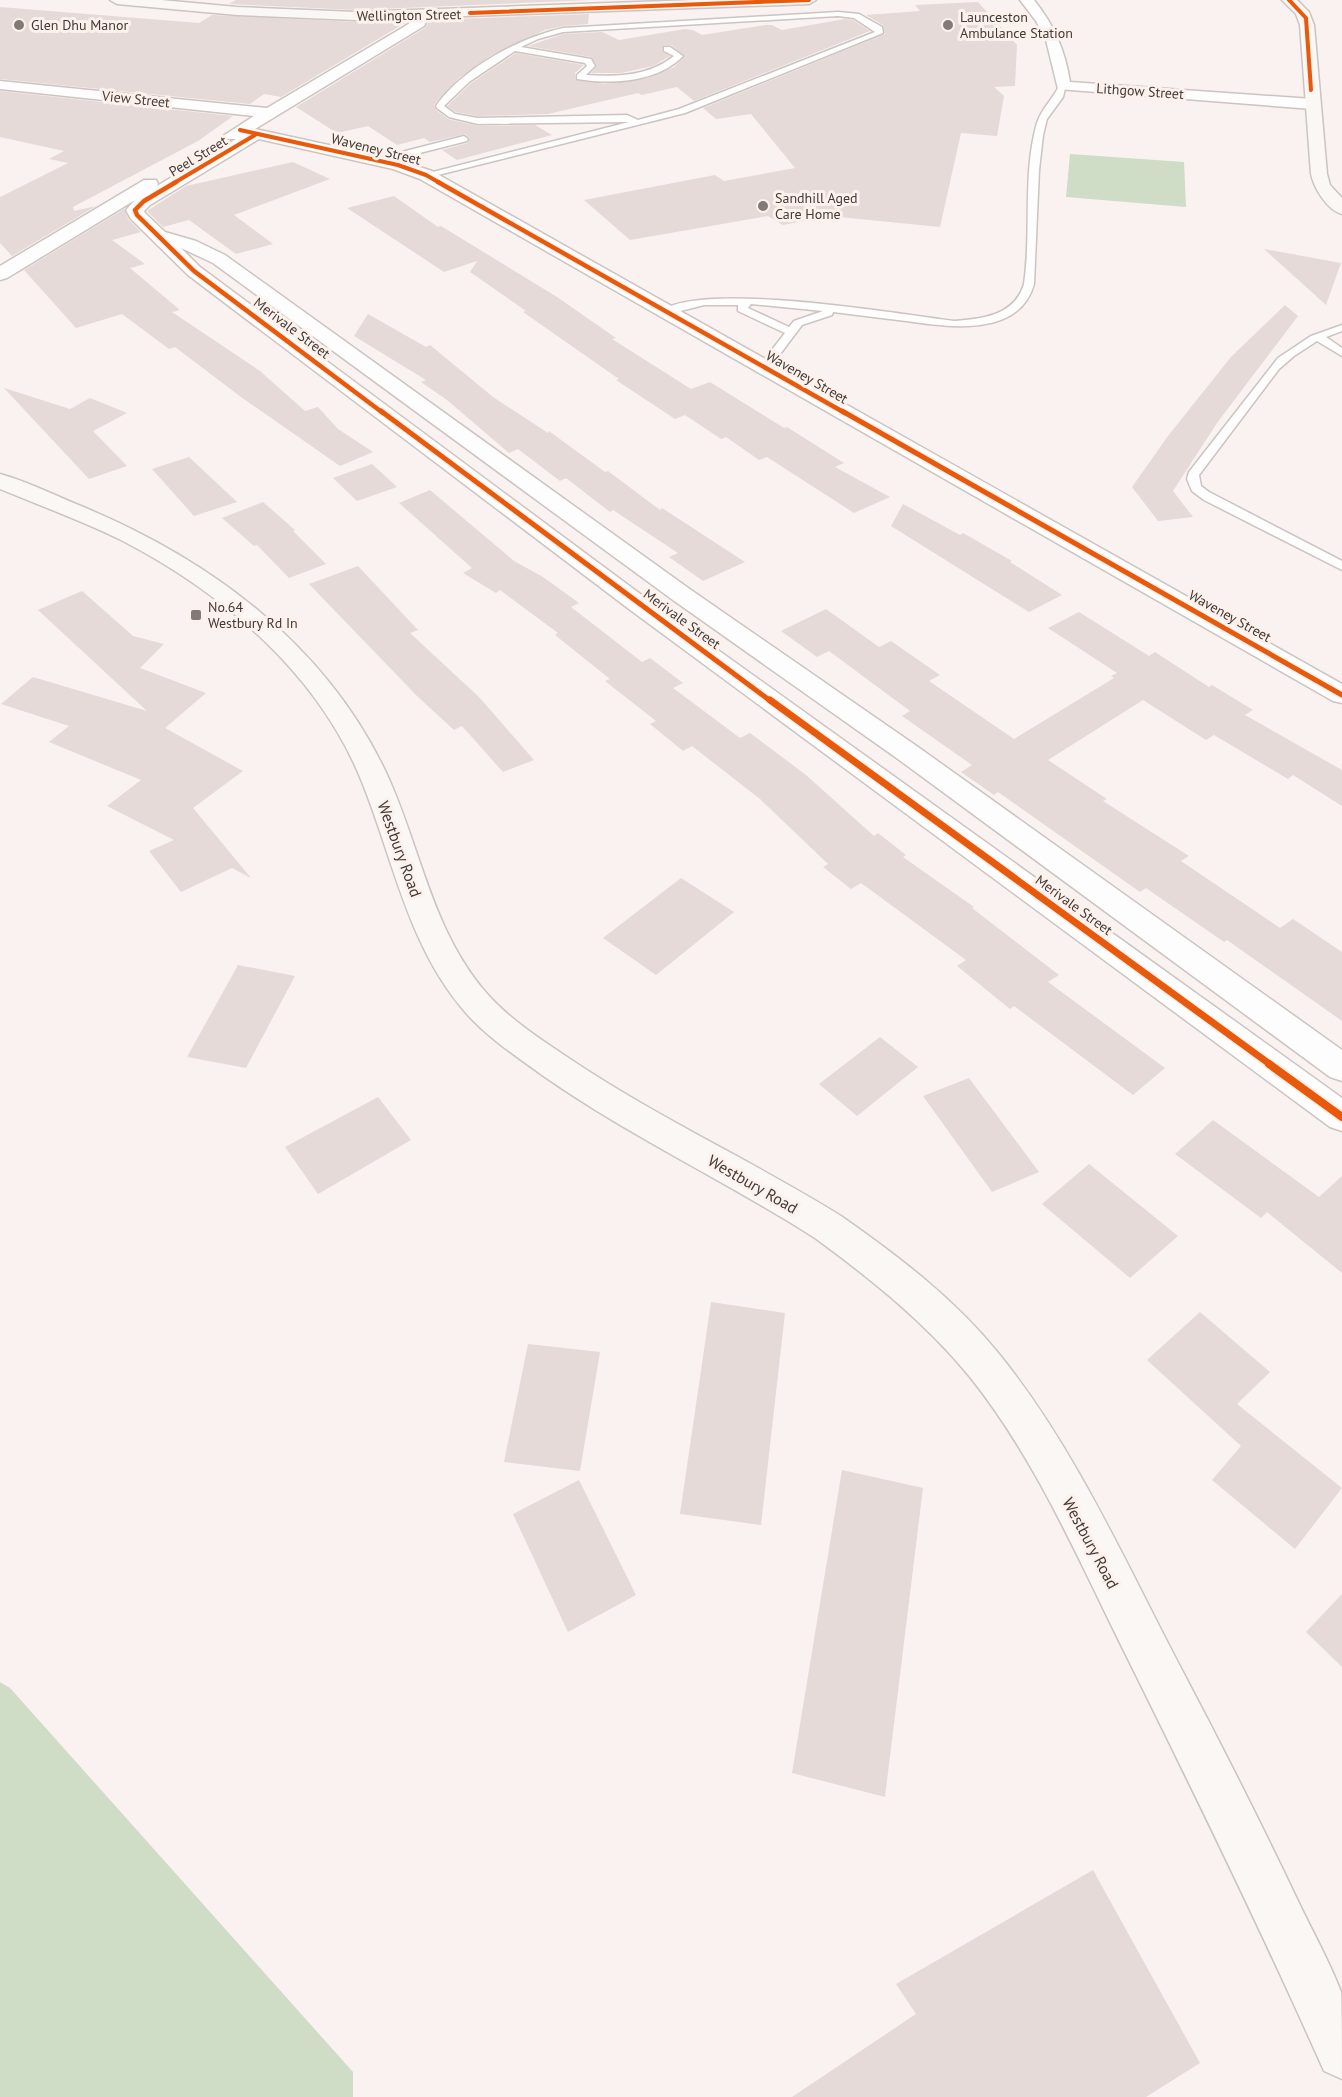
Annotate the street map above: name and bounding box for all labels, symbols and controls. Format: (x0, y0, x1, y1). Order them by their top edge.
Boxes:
street label: Wellington Street (357, 5, 462, 25)
place label: Launceston Ambulance Station (960, 8, 1073, 42)
place label: Glen Dhu Manor (31, 16, 128, 34)
marker: Glen Dhu Manor (12, 18, 26, 32)
marker: Launceston Ambulance Station (941, 18, 955, 32)
street label: Lithgow Street (1096, 79, 1185, 103)
street label: View Street (100, 86, 171, 112)
street label: Waveney Street (329, 129, 423, 169)
street label: Peel Street (166, 131, 231, 180)
place label: Sandhill Aged Care Home (775, 189, 858, 223)
marker: Sandhill Aged Care Home (756, 199, 770, 213)
street label: Merivale Street (250, 293, 334, 363)
street label: Waveney Street (763, 346, 851, 408)
street label: Merivale Street (640, 585, 724, 653)
street label: Waveney Street (1186, 586, 1275, 646)
place label: No.64 Westbury Rd In (208, 598, 298, 632)
marker: No.64 Westbury Rd In (189, 608, 203, 622)
street label: Westbury Road (373, 798, 427, 900)
street label: Merivale Street (1032, 871, 1116, 939)
street label: Westbury Road (704, 1150, 802, 1218)
street label: Westbury Road (1059, 1494, 1123, 1592)

